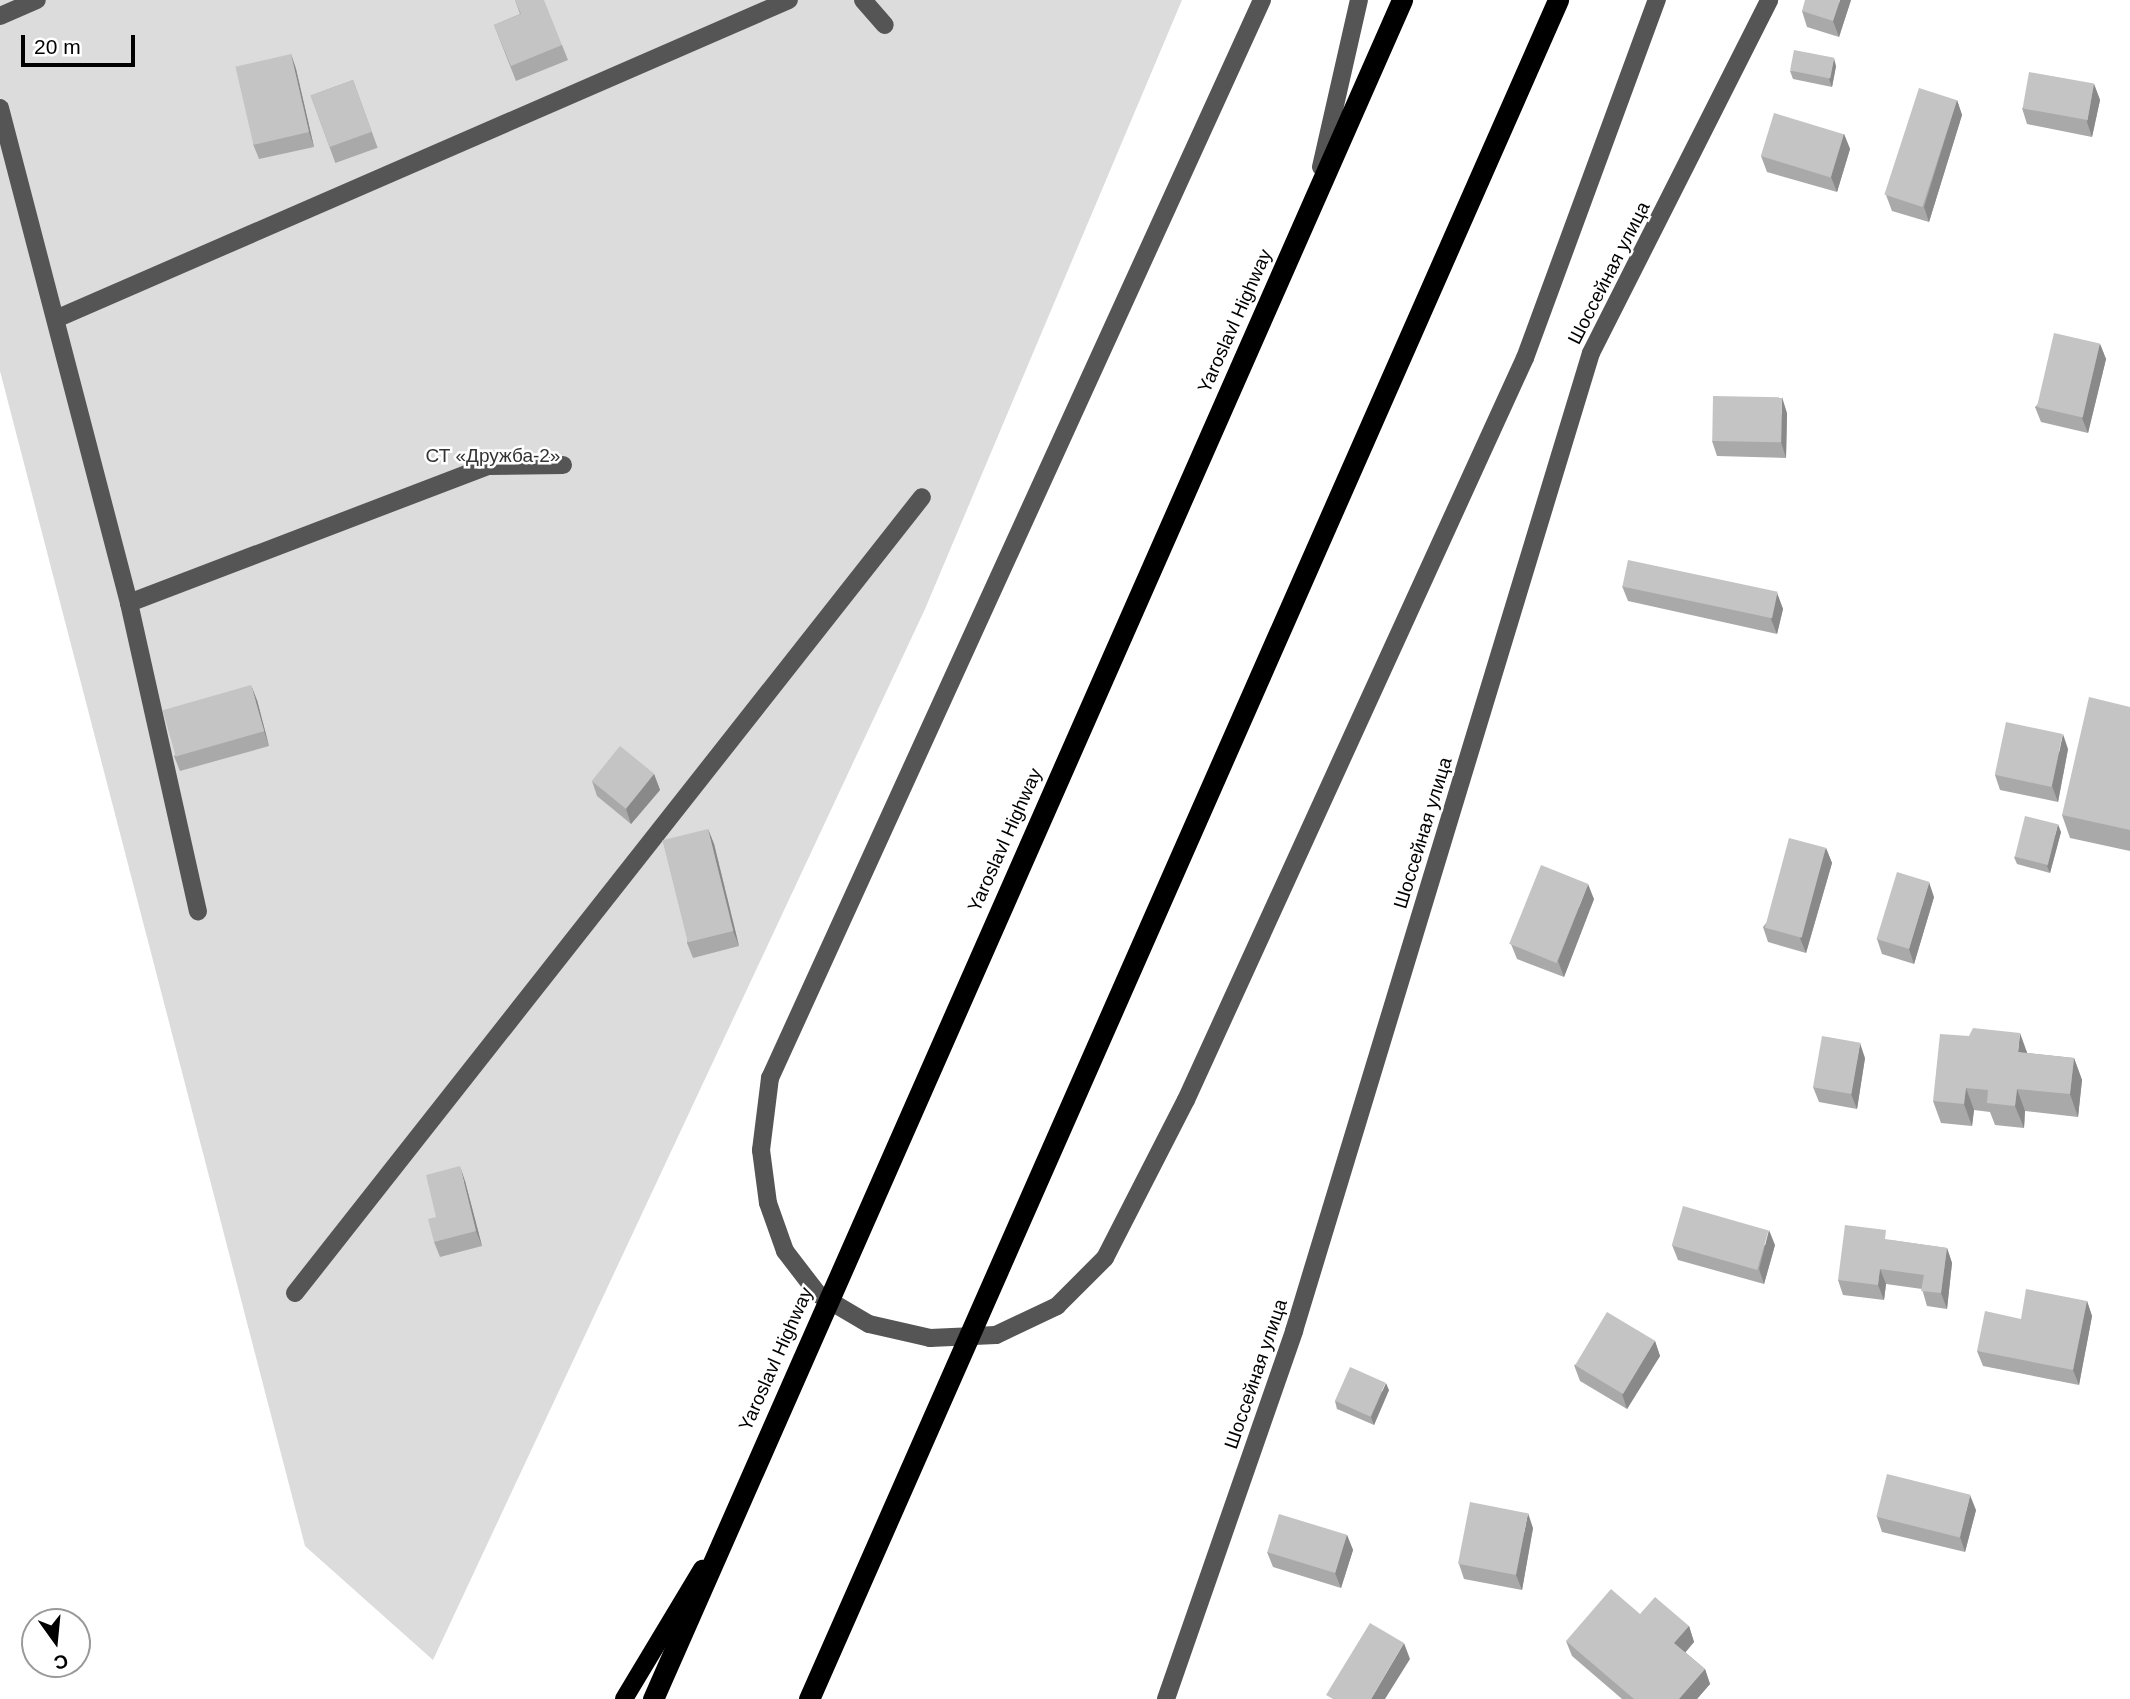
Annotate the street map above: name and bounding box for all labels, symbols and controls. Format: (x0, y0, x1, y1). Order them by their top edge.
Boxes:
scale bar (24, 21, 138, 65)
text: 20 m (34, 35, 81, 58)
street label: Шоссейная улица (1563, 198, 1655, 348)
street label: Yaroslavl Highway (1193, 246, 1277, 396)
park label: СТ «Дружба-2» (426, 445, 560, 467)
street label: Шоссейная улица (1389, 755, 1457, 911)
street label: Yaroslavl Highway (963, 765, 1047, 915)
street label: Yaroslavl Highway (734, 1284, 818, 1434)
street label: Шоссейная улица (1220, 1296, 1292, 1452)
north arrow (21, 1608, 91, 1678)
text: С (52, 1650, 70, 1674)

